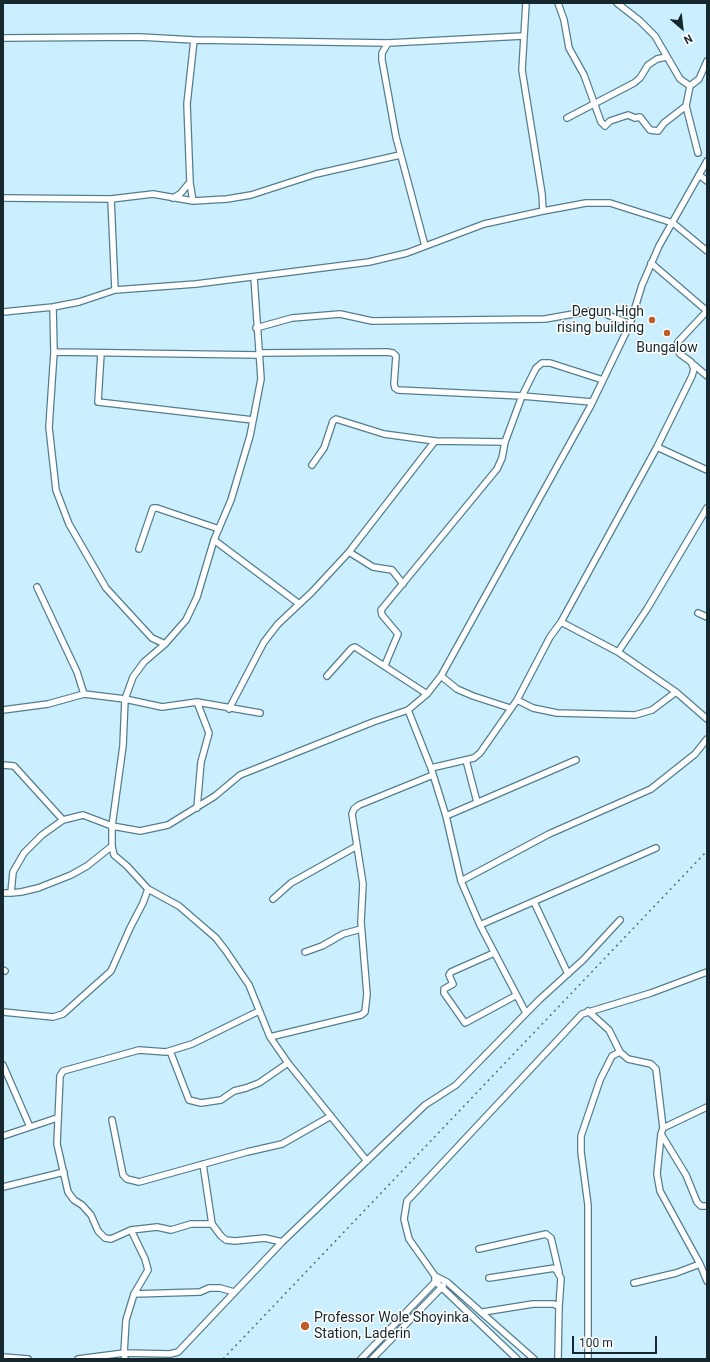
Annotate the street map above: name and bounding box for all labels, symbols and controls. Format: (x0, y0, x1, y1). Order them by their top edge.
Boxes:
north arrow (662, 8, 702, 48)
text: N (681, 31, 694, 47)
place label: Degun High rising building (557, 304, 644, 336)
marker: Degun High rising building (647, 315, 657, 325)
marker: Bungalow (662, 328, 672, 338)
place label: Bungalow (636, 340, 698, 356)
place label: Professor Wole Shoyinka Station, Laderin (314, 1310, 469, 1342)
marker: Professor Wole Shoyinka Station, Laderin (299, 1320, 311, 1332)
scale bar (574, 1328, 659, 1354)
text: 100 m (579, 1336, 613, 1350)

